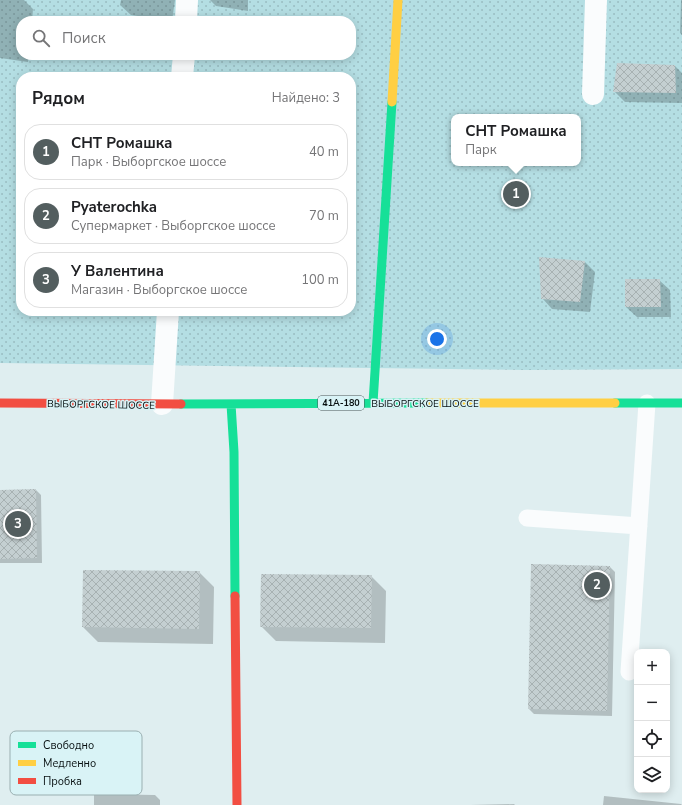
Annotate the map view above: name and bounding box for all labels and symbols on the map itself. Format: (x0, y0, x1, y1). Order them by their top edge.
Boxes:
pin: 1 (503, 179, 529, 209)
your location (427, 329, 447, 349)
road number: 41А-180 (318, 396, 364, 410)
street label: ВЫБОРГСКОЕ ШОССЕ (47, 397, 155, 413)
street label: ВЫБОРГСКОЕ ШОССЕ (371, 397, 479, 411)
pin: 3 (5, 509, 31, 539)
pin: 2 (584, 570, 610, 600)
legend (10, 731, 142, 795)
text: Свободно (43, 738, 94, 753)
text: Медленно (43, 756, 96, 771)
text: Пробка (43, 774, 82, 789)

